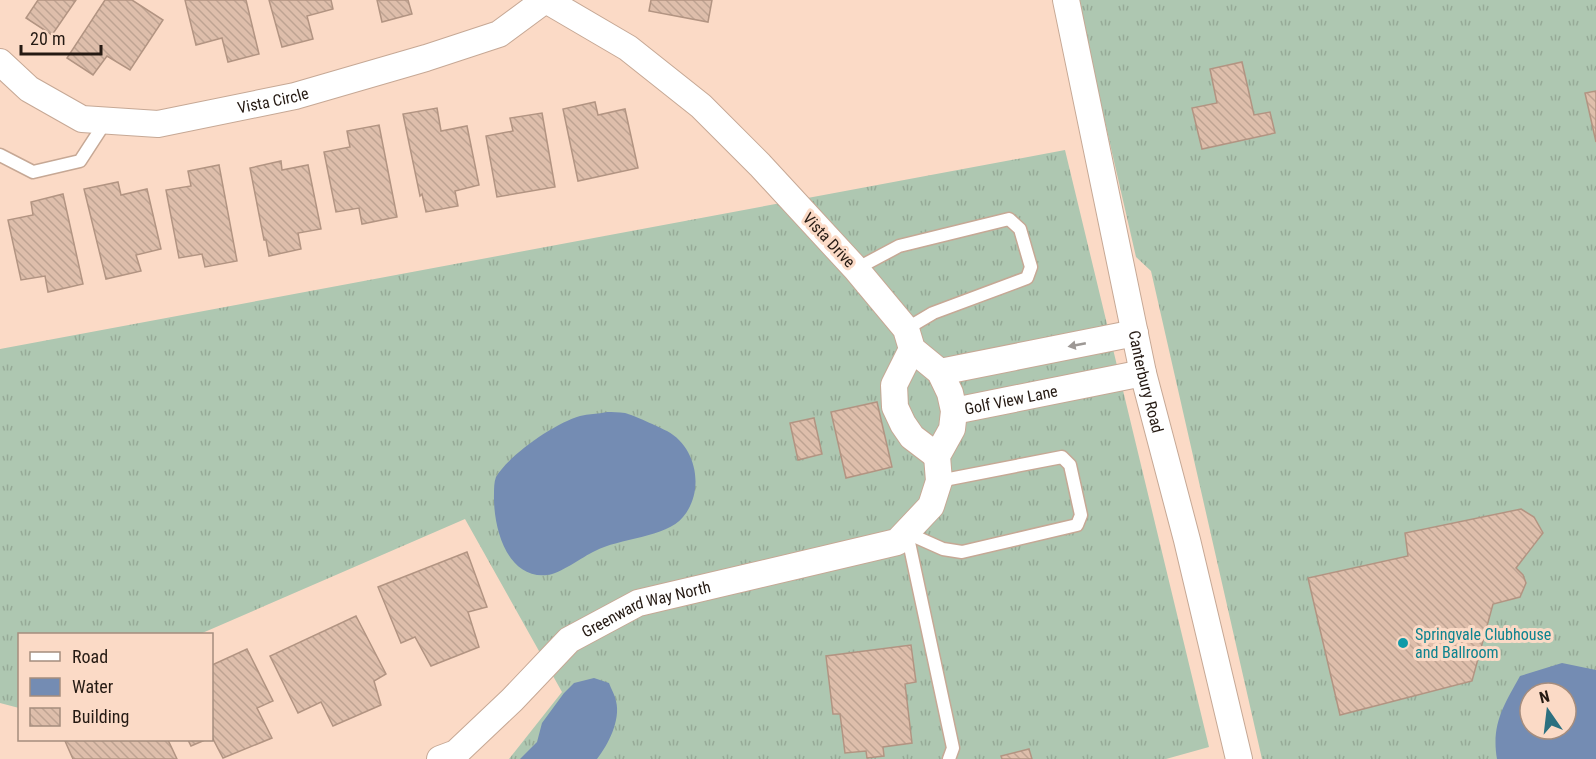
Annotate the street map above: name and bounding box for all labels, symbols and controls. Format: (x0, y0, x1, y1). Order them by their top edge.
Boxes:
scale bar (21, 18, 100, 56)
text: 20 m (30, 28, 65, 49)
street label: Vista Circle (236, 83, 311, 117)
street label: Vista Drive (799, 209, 859, 271)
street label: Canterbury Road (1125, 329, 1168, 435)
one-way arrow (1068, 341, 1087, 350)
street label: Golf View Lane (963, 381, 1059, 418)
street label: Greenward Way North (578, 577, 712, 641)
place label: Springvale Clubhouse and Ballroom (1415, 625, 1551, 662)
legend (18, 633, 213, 741)
marker: Springvale Clubhouse and Ballroom (1396, 636, 1410, 650)
text: Road (72, 646, 108, 667)
text: Water (72, 676, 114, 697)
north arrow (1518, 681, 1578, 741)
text: N (1537, 687, 1552, 707)
text: Building (72, 706, 129, 727)

